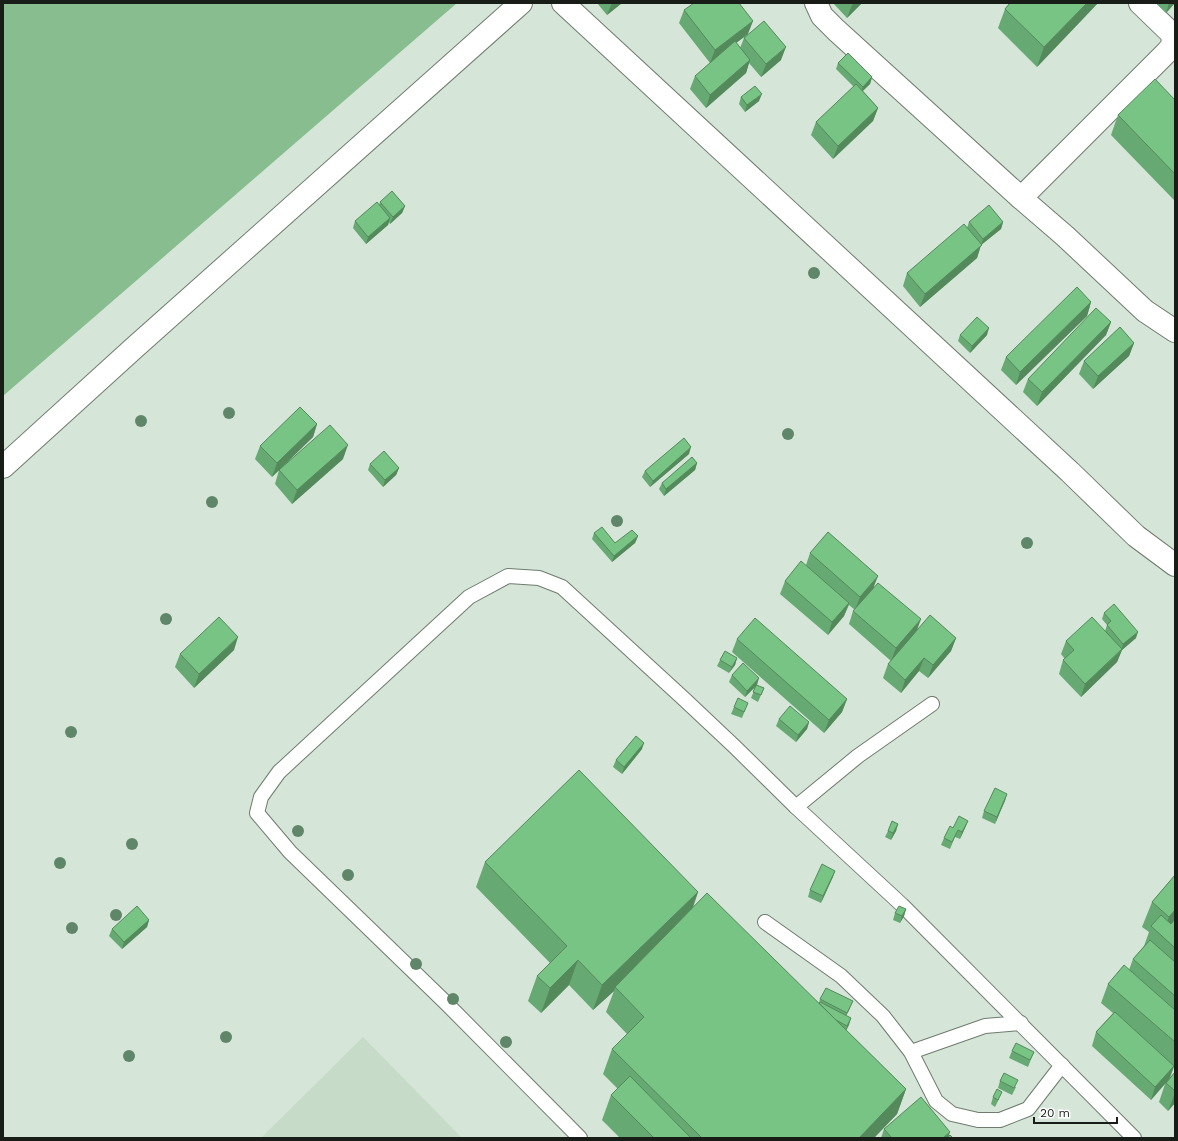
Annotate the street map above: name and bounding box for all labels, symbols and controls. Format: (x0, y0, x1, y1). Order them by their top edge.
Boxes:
scale bar (1034, 1099, 1117, 1125)
text: 20 m (1040, 1106, 1070, 1120)

